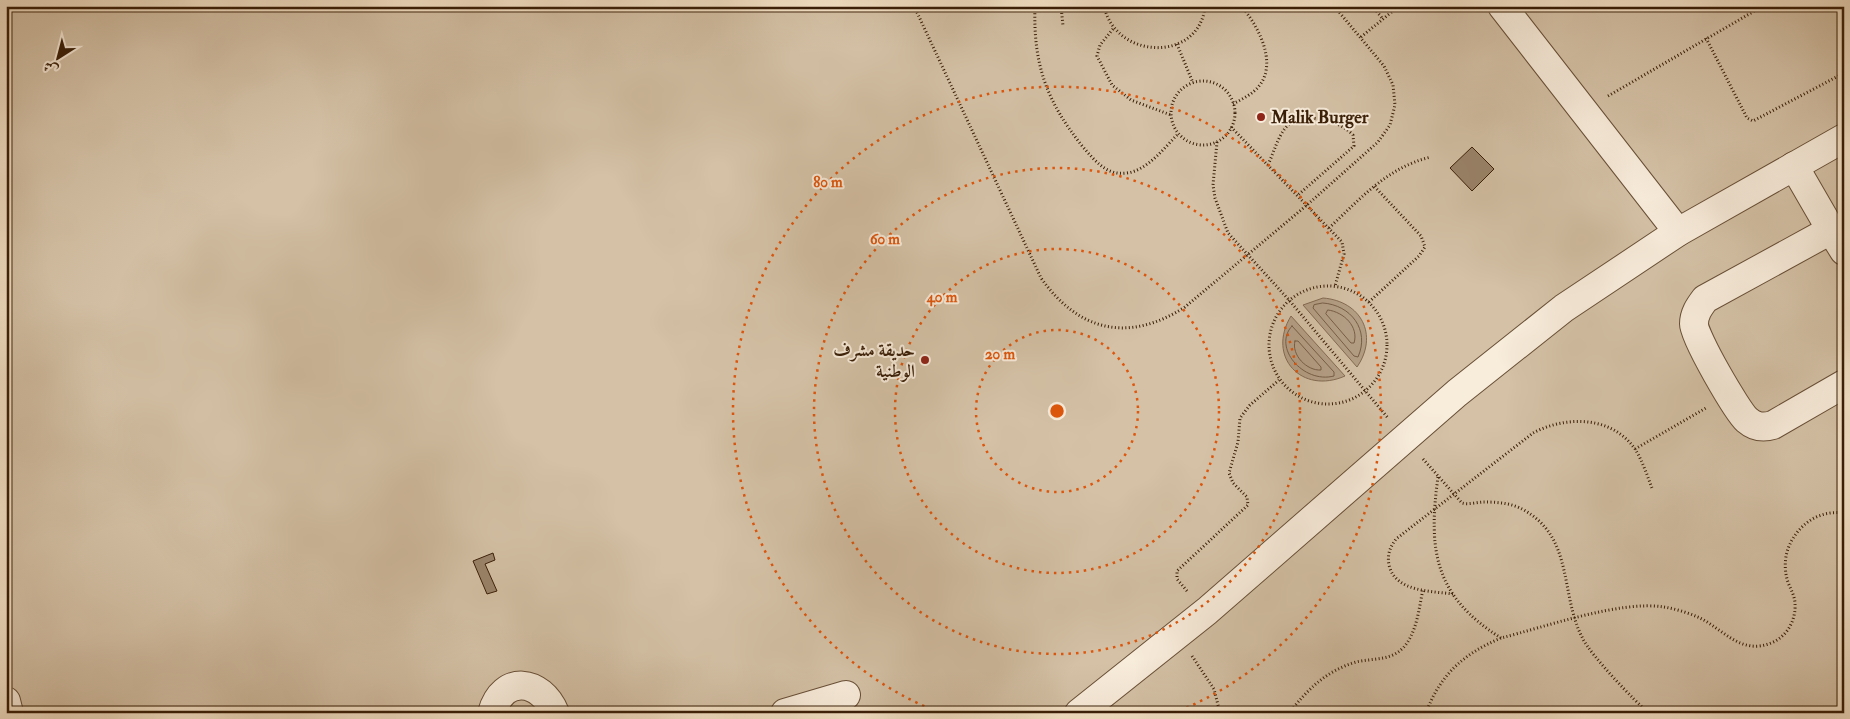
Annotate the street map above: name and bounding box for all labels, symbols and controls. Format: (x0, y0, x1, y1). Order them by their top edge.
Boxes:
north arrow (32, 32, 82, 82)
text: ش (40, 57, 61, 79)
place label: Malik Burger (1270, 106, 1369, 129)
marker: Malik Burger (1255, 111, 1267, 123)
text: 80 m (813, 173, 843, 192)
text: 60 m (870, 230, 900, 249)
text: 40 m (926, 288, 958, 307)
place label: حديقة مشرف الوطنية (833, 339, 915, 383)
text: 20 m (985, 345, 1015, 364)
marker: حديقة مشرف الوطنية (919, 354, 931, 366)
centre of rings (1048, 402, 1066, 420)

